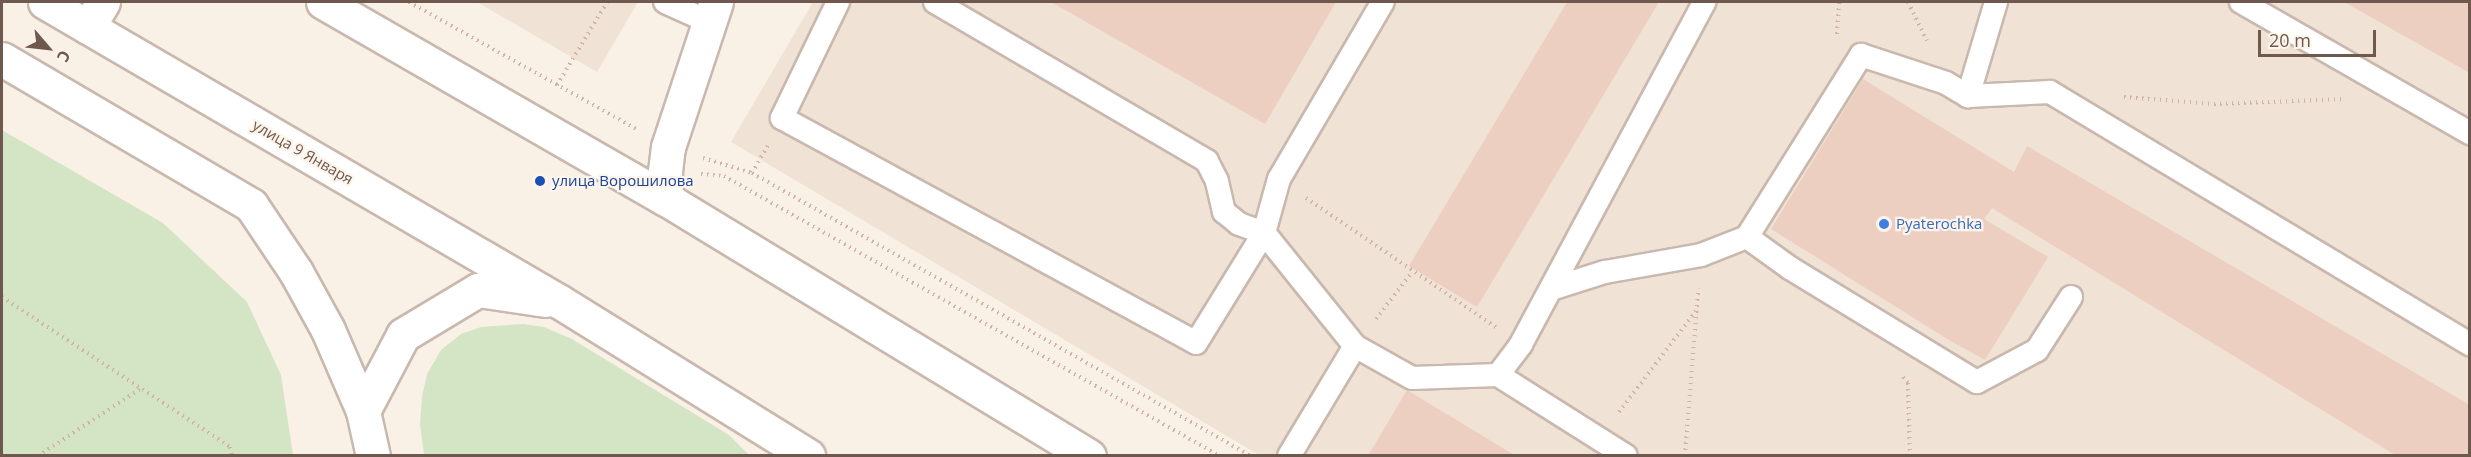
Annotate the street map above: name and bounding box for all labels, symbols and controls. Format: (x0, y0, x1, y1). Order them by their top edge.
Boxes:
north arrow (18, 18, 78, 78)
scale bar (2261, 18, 2380, 56)
text: 20 m (2269, 28, 2311, 52)
text: С (52, 47, 76, 66)
street label: улица 9 Января (250, 116, 356, 188)
place label: улица Ворошилова (552, 172, 694, 190)
marker: улица Ворошилова (533, 174, 547, 188)
place label: Pyaterochka (1896, 215, 1982, 233)
marker: Pyaterochka (1877, 217, 1891, 231)

